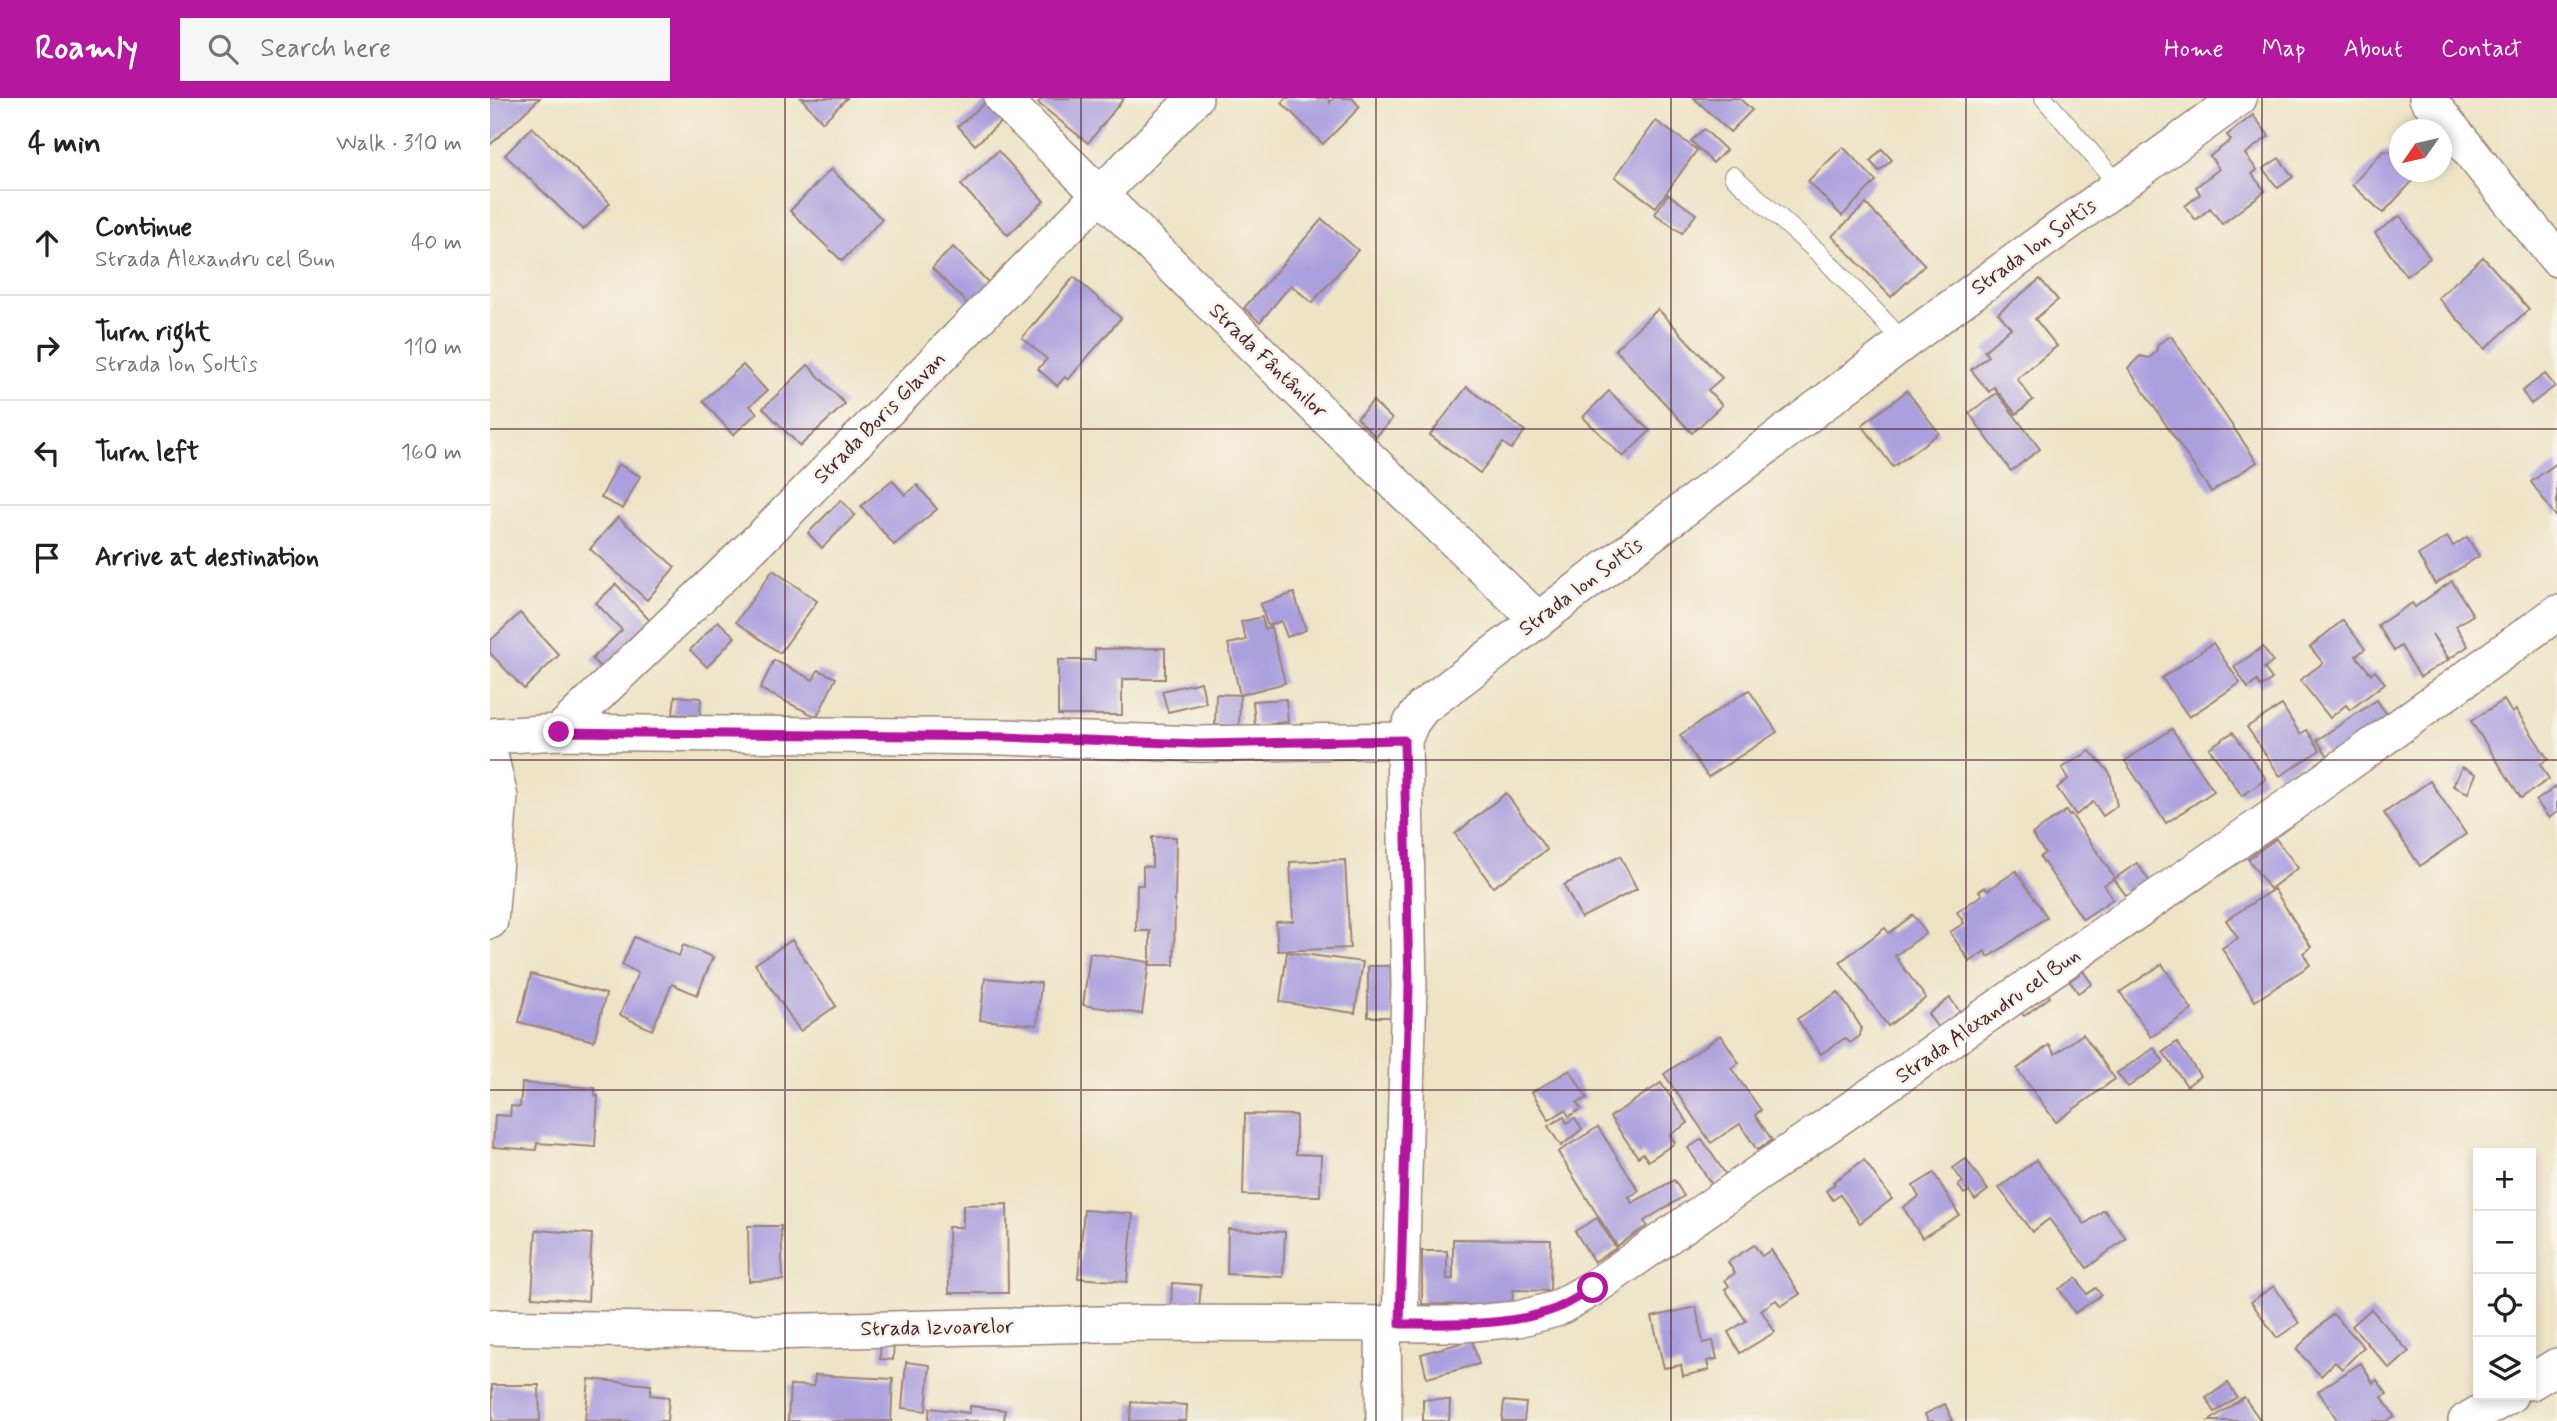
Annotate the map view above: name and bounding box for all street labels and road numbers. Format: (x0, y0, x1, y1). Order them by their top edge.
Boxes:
street label: Strada Ion Soltîs (1966, 192, 2102, 302)
street label: Strada Fântânilor (1203, 297, 1333, 425)
street label: Strada Boris Glavan (808, 346, 952, 490)
street label: Strada Ion Soltîs (1513, 531, 1649, 643)
street label: Strada Alexandru cel Bun (1890, 942, 2086, 1090)
street label: Strada Izvoarelor (860, 1313, 1014, 1343)

